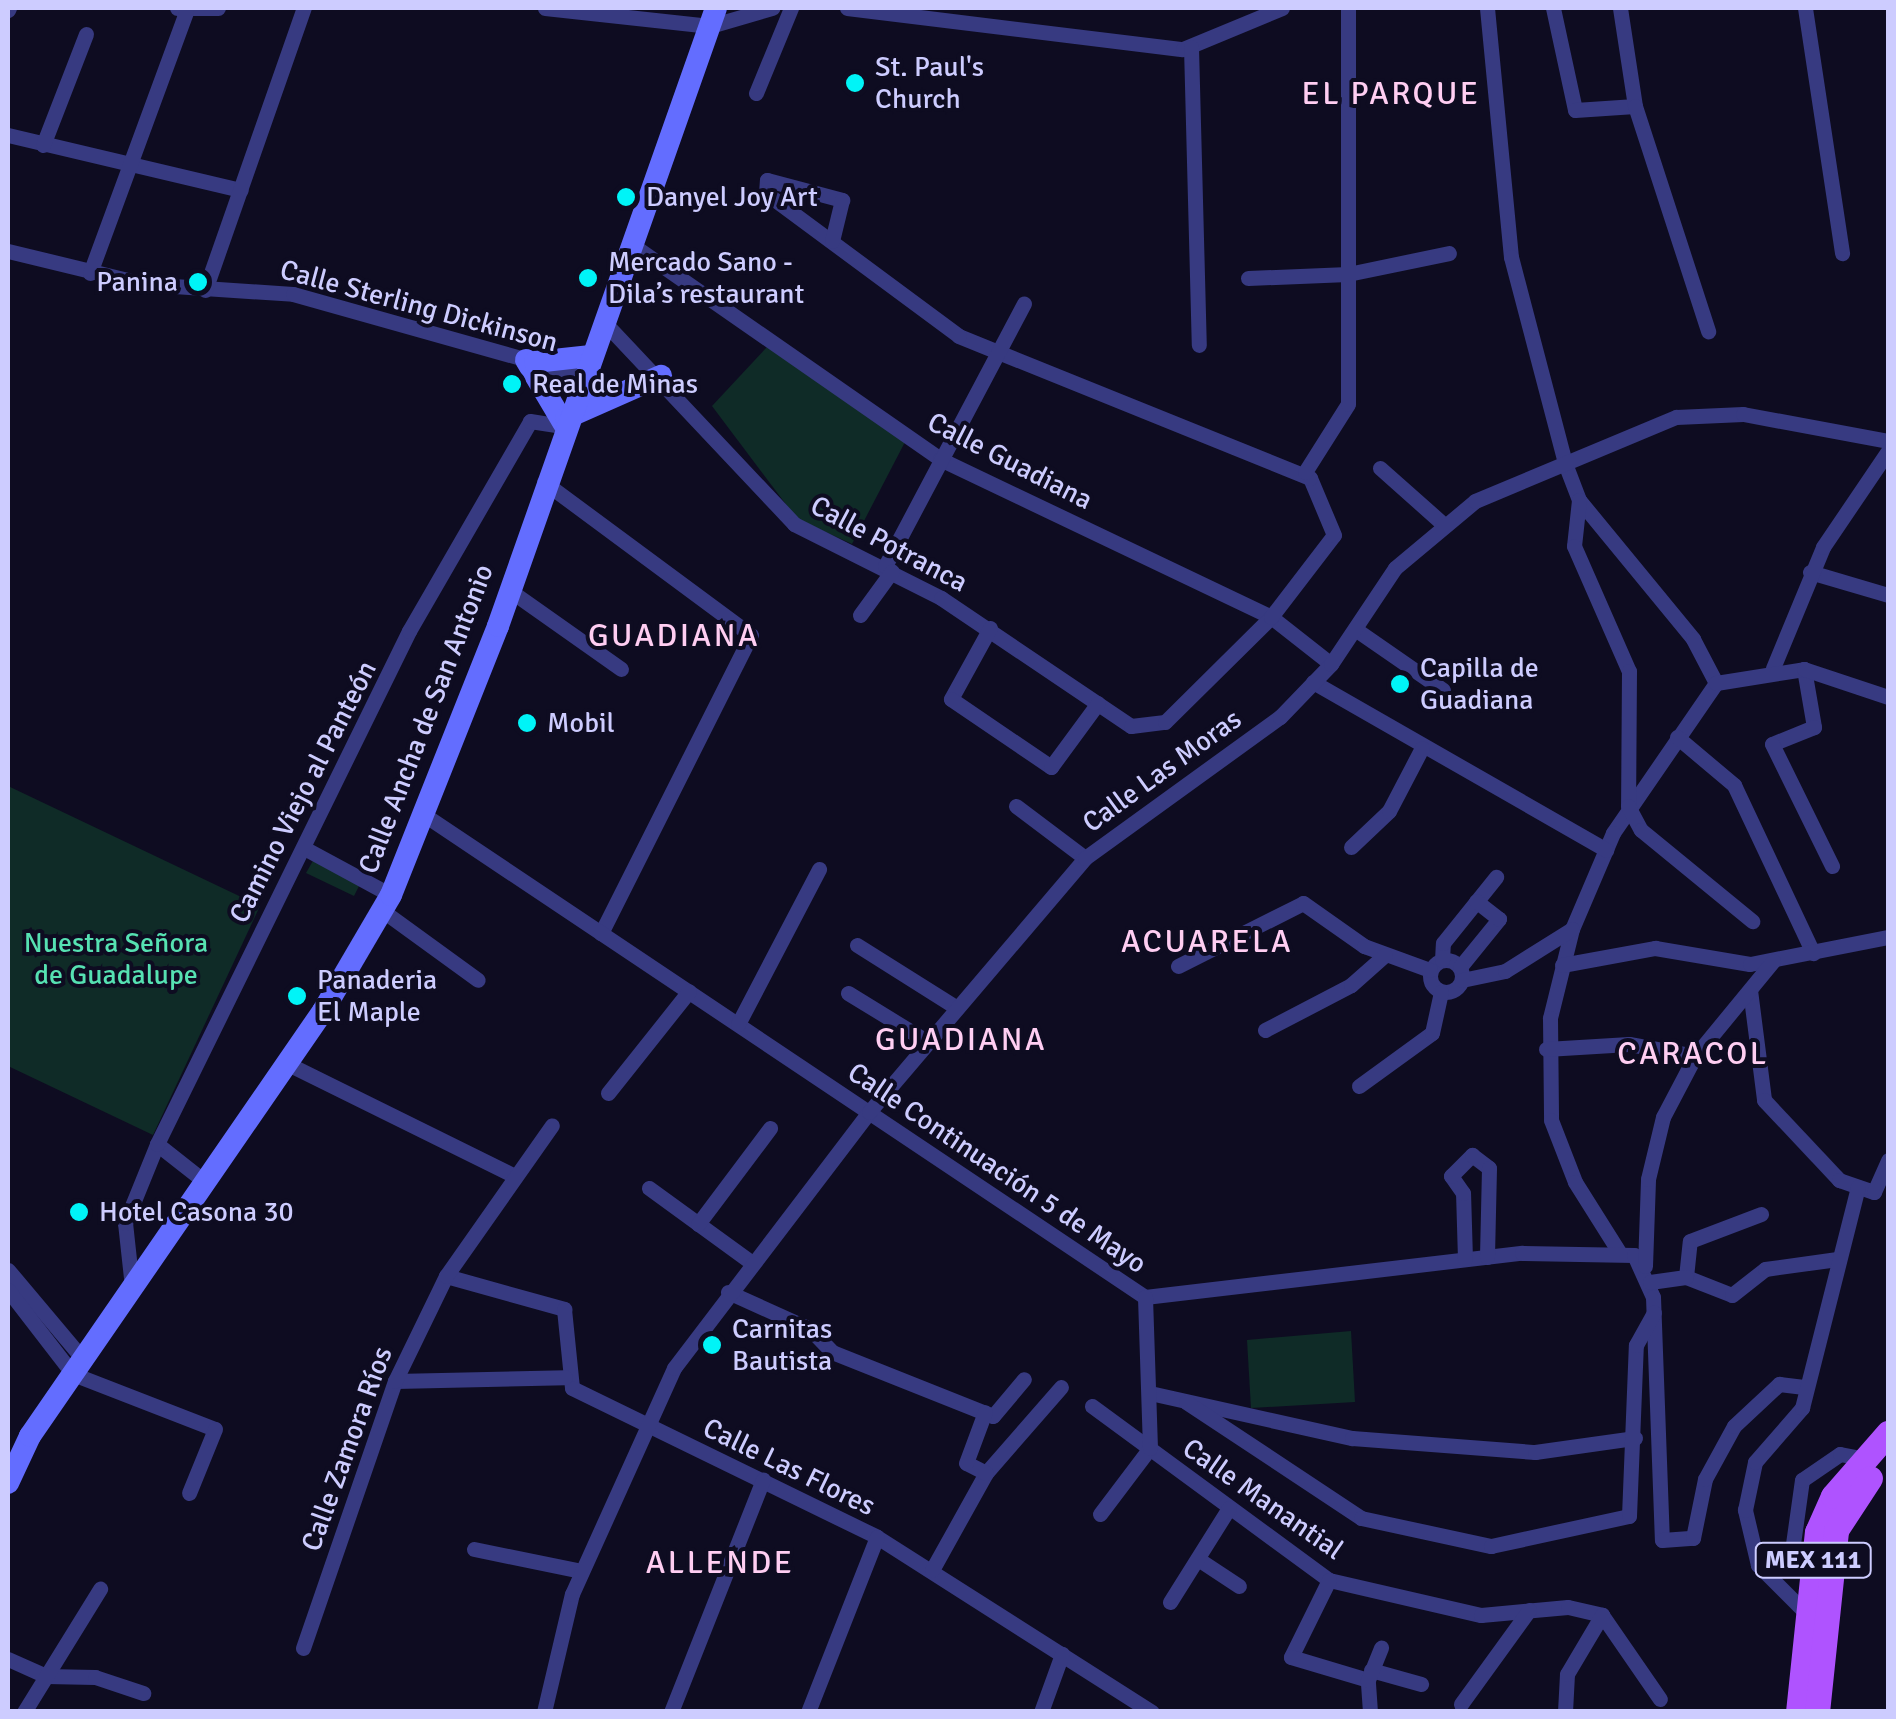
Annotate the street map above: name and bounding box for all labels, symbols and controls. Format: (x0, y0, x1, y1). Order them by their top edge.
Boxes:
place label: St. Paul's Church (875, 50, 984, 116)
marker: St. Paul's Church (844, 72, 866, 94)
district label: EL PARQUE (1302, 75, 1480, 113)
place label: Danyel Joy Art (646, 180, 818, 214)
marker: Danyel Joy Art (615, 186, 637, 208)
place label: Mercado Sano - Dila’s restaurant (608, 245, 804, 311)
street label: Calle Sterling Dickinson (277, 253, 561, 359)
place label: Panina (96, 265, 178, 299)
marker: Mercado Sano - Dila’s restaurant (577, 267, 599, 289)
marker: Panina (187, 271, 209, 293)
place label: Real de Minas (532, 367, 698, 401)
marker: Real de Minas (501, 373, 523, 395)
street label: Calle Guadiana (922, 405, 1098, 517)
street label: Calle Potranca (805, 489, 973, 599)
street label: Calle Ancha de San Antonio (351, 560, 501, 878)
district label: GUADIANA (588, 617, 760, 655)
place label: Capilla de Guadiana (1420, 651, 1539, 717)
street label: Camino Viejo al Panteón (222, 655, 384, 929)
marker: Capilla de Guadiana (1389, 673, 1411, 695)
street label: Calle Las Moras (1076, 702, 1248, 840)
place label: Mobil (547, 706, 615, 740)
marker: Mobil (516, 712, 538, 734)
district label: ACUARELA (1121, 923, 1293, 961)
park label: Nuestra Señora de Guadalupe (24, 926, 208, 992)
place label: Panaderia El Maple (317, 963, 437, 1029)
marker: Panaderia El Maple (286, 985, 308, 1007)
district label: GUADIANA (875, 1021, 1047, 1059)
district label: CARACOL (1617, 1035, 1769, 1073)
street label: Calle Continuación 5 de Mayo (841, 1055, 1153, 1281)
place label: Hotel Casona 30 (99, 1195, 294, 1229)
marker: Hotel Casona 30 (68, 1201, 90, 1223)
place label: Carnitas Bautista (732, 1312, 832, 1378)
marker: Carnitas Bautista (701, 1334, 723, 1356)
street label: Calle Zamora Ríos (294, 1342, 400, 1556)
street label: Calle Las Flores (698, 1411, 880, 1523)
street label: Calle Manantial (1176, 1431, 1350, 1567)
road number: MEX 111 (1753, 1540, 1873, 1580)
district label: ALLENDE (646, 1544, 794, 1582)

